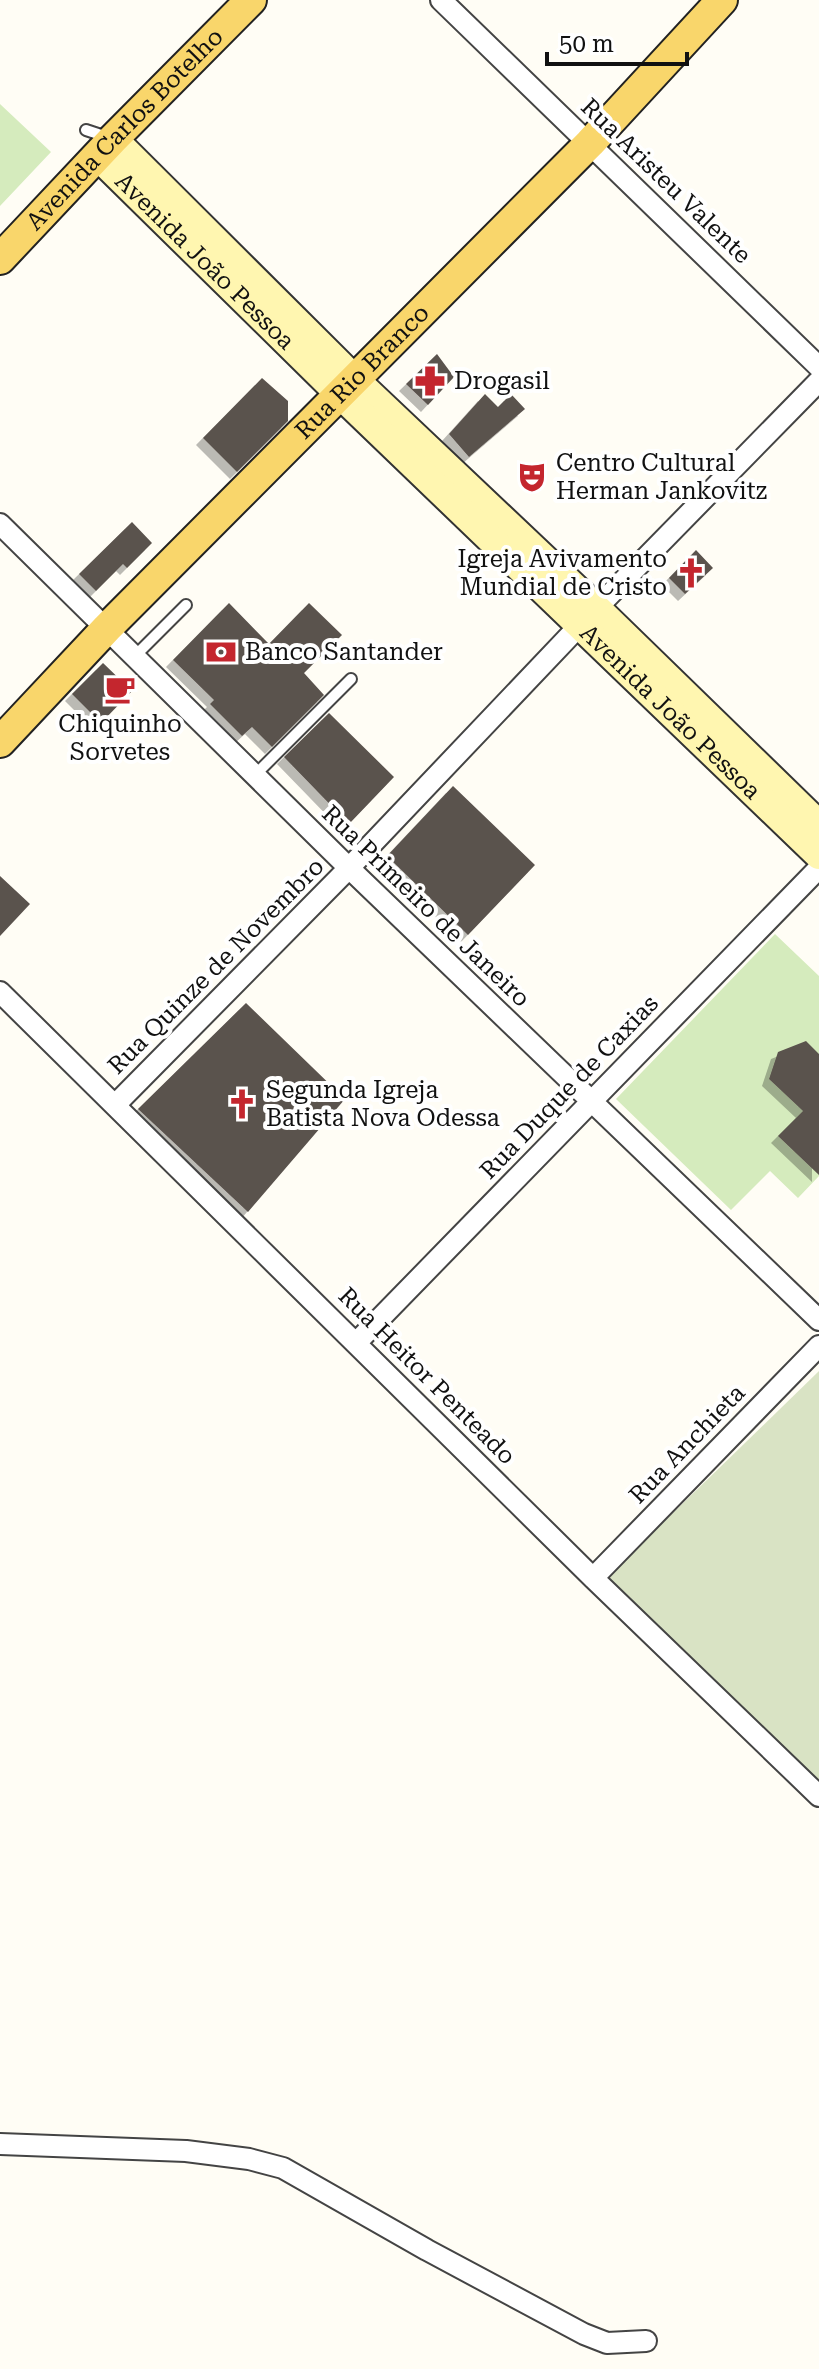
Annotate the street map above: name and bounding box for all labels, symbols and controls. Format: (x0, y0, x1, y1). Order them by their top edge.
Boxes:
scale bar (547, 16, 687, 66)
street label: Avenida Carlos Botelho (21, 22, 229, 236)
text: 50 m (559, 30, 614, 58)
street label: Rua Aristeu Valente (575, 93, 757, 269)
street label: Avenida João Pessoa (110, 167, 300, 355)
street label: Rua Rio Branco (290, 299, 435, 445)
pharmacy icon: Drogasil (413, 364, 447, 398)
place label: Drogasil (454, 367, 550, 395)
place label: Centro Cultural Herman Jankovitz (556, 449, 767, 505)
theatre icon: Centro Cultural Herman Jankovitz (515, 460, 549, 494)
place label: Igreja Avivamento Mundial de Cristo (457, 545, 667, 601)
church icon: Igreja Avivamento Mundial de Cristo (674, 556, 708, 590)
street label: Avenida João Pessoa (574, 619, 766, 805)
bank icon: Banco Santander (204, 635, 238, 669)
place label: Banco Santander (245, 638, 443, 666)
cafe icon: Chiquinho Sorvetes (103, 672, 137, 706)
place label: Chiquinho Sorvetes (58, 710, 182, 766)
street label: Rua Primeiro de Janeiro (316, 799, 536, 1013)
street label: Rua Quinze de Novembro (102, 852, 330, 1080)
street label: Rua Duque de Caxias (474, 989, 664, 1185)
place label: Segunda Igreja Batista Nova Odessa (266, 1076, 500, 1132)
church icon: Segunda Igreja Batista Nova Odessa (225, 1087, 259, 1121)
street label: Rua Heitor Penteado (333, 1282, 521, 1470)
street label: Rua Anchieta (623, 1379, 751, 1509)

